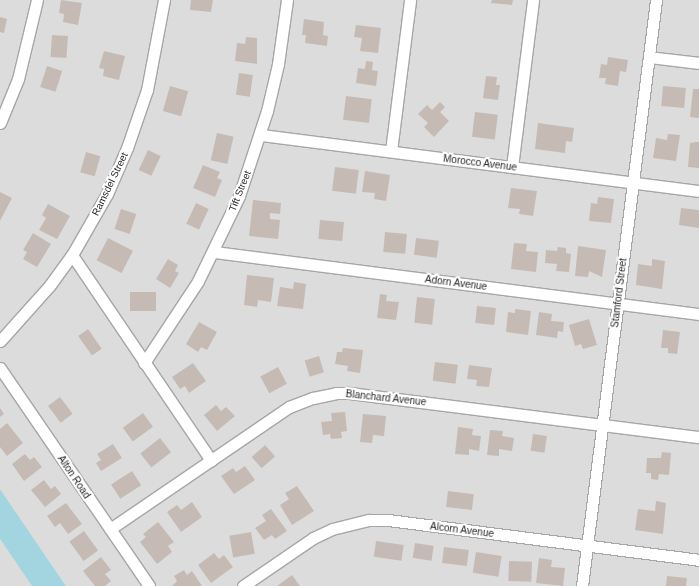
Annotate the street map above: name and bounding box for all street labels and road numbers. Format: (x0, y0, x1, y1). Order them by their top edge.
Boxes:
street label: Ramsdel Street (90, 150, 130, 218)
street label: Morocco Avenue (442, 152, 518, 174)
street label: Tift Street (226, 169, 254, 213)
street label: Stamford Street (609, 258, 629, 328)
street label: Adorn Avenue (424, 273, 488, 293)
street label: Blanchard Avenue (345, 388, 427, 408)
street label: Alton Road (55, 453, 93, 501)
street label: Alcorn Avenue (429, 520, 495, 540)

